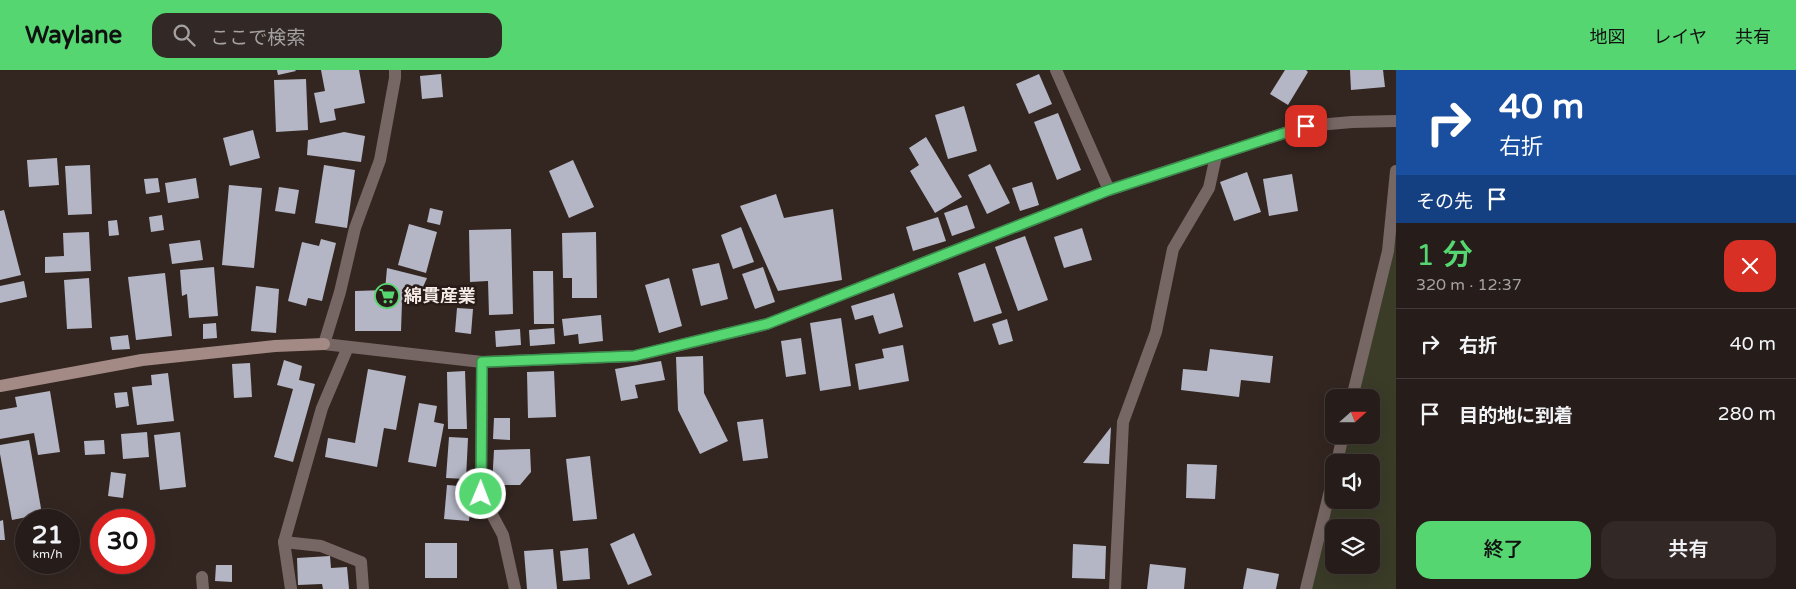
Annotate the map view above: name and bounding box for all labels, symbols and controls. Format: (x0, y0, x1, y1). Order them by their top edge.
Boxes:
search box (152, 13, 502, 58)
text: Waylane (25, 21, 122, 50)
icon: search (170, 21, 198, 49)
text: 地図 (1590, 26, 1626, 48)
text: レイヤ (1654, 26, 1707, 48)
text: 共有 (1735, 26, 1771, 48)
text: ここで検索 (210, 27, 305, 49)
text: 40 m (1499, 86, 1584, 128)
icon: right (1416, 90, 1481, 155)
pin (1285, 105, 1327, 147)
icon: arrive (1292, 112, 1320, 140)
text: 右折 (1499, 134, 1543, 160)
icon: arrive (1483, 185, 1511, 213)
text: その先 (1416, 191, 1473, 213)
text: 1 分 (1416, 237, 1473, 274)
button: close (1724, 240, 1776, 292)
text: 320 m · 12:37 (1416, 275, 1522, 295)
supermarket icon: 綿貫産業 (374, 283, 400, 309)
place label: 綿貫産業 (404, 285, 476, 307)
icon: right (1416, 330, 1444, 358)
text: 40 m (1730, 333, 1776, 355)
text: 右折 (1459, 335, 1497, 357)
north arrow (1325, 389, 1380, 444)
map controls (1325, 389, 1380, 574)
icon: arrive (1416, 400, 1444, 428)
text: 280 m (1718, 403, 1776, 425)
text: 目的地に到着 (1459, 405, 1573, 427)
button: sound (1325, 454, 1380, 509)
position arrow (454, 467, 506, 519)
speed limit sign: 30 (90, 509, 155, 574)
button: layers (1325, 519, 1380, 574)
text: 21 (32, 520, 63, 550)
button: 終了 (1416, 521, 1591, 579)
button: 共有 (1601, 521, 1776, 579)
text: km/h (32, 547, 63, 561)

